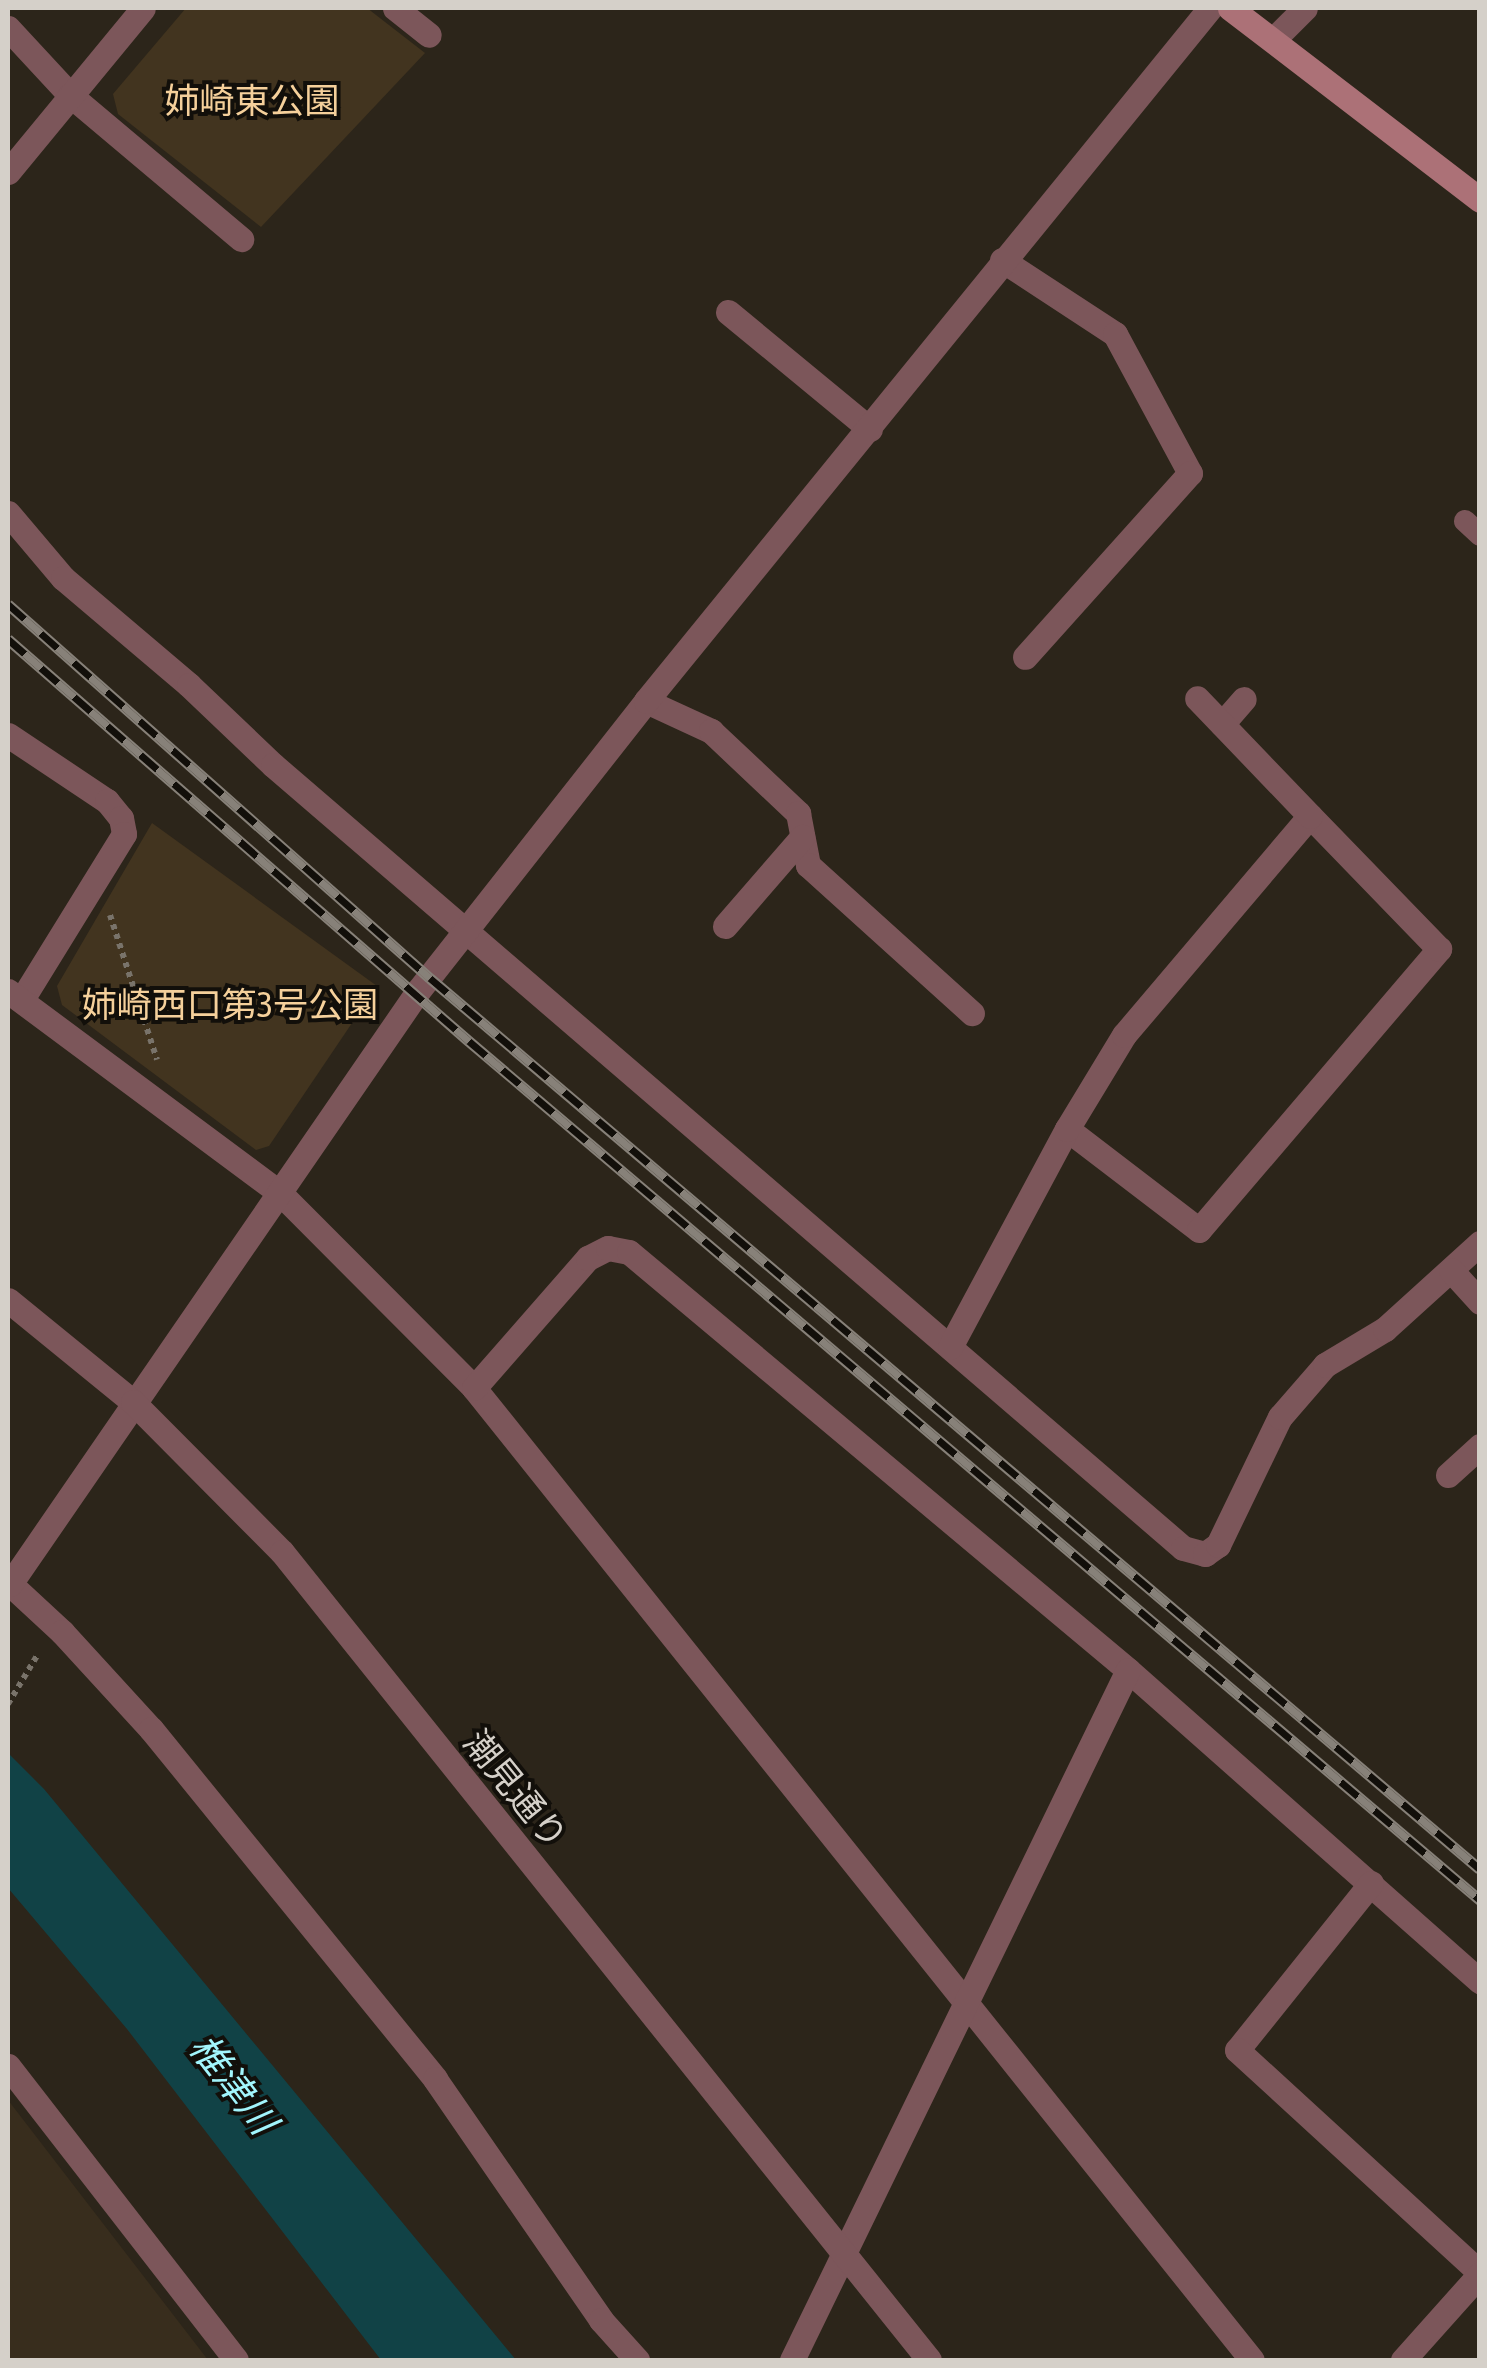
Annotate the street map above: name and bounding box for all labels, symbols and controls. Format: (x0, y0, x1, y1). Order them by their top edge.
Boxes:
park label: 姉崎東公園 (165, 79, 339, 121)
park label: 姉崎西口第3号公園 (82, 983, 378, 1025)
street label: 潮見通り (456, 1721, 576, 1857)
water label: 椎津川 (180, 2025, 286, 2143)

